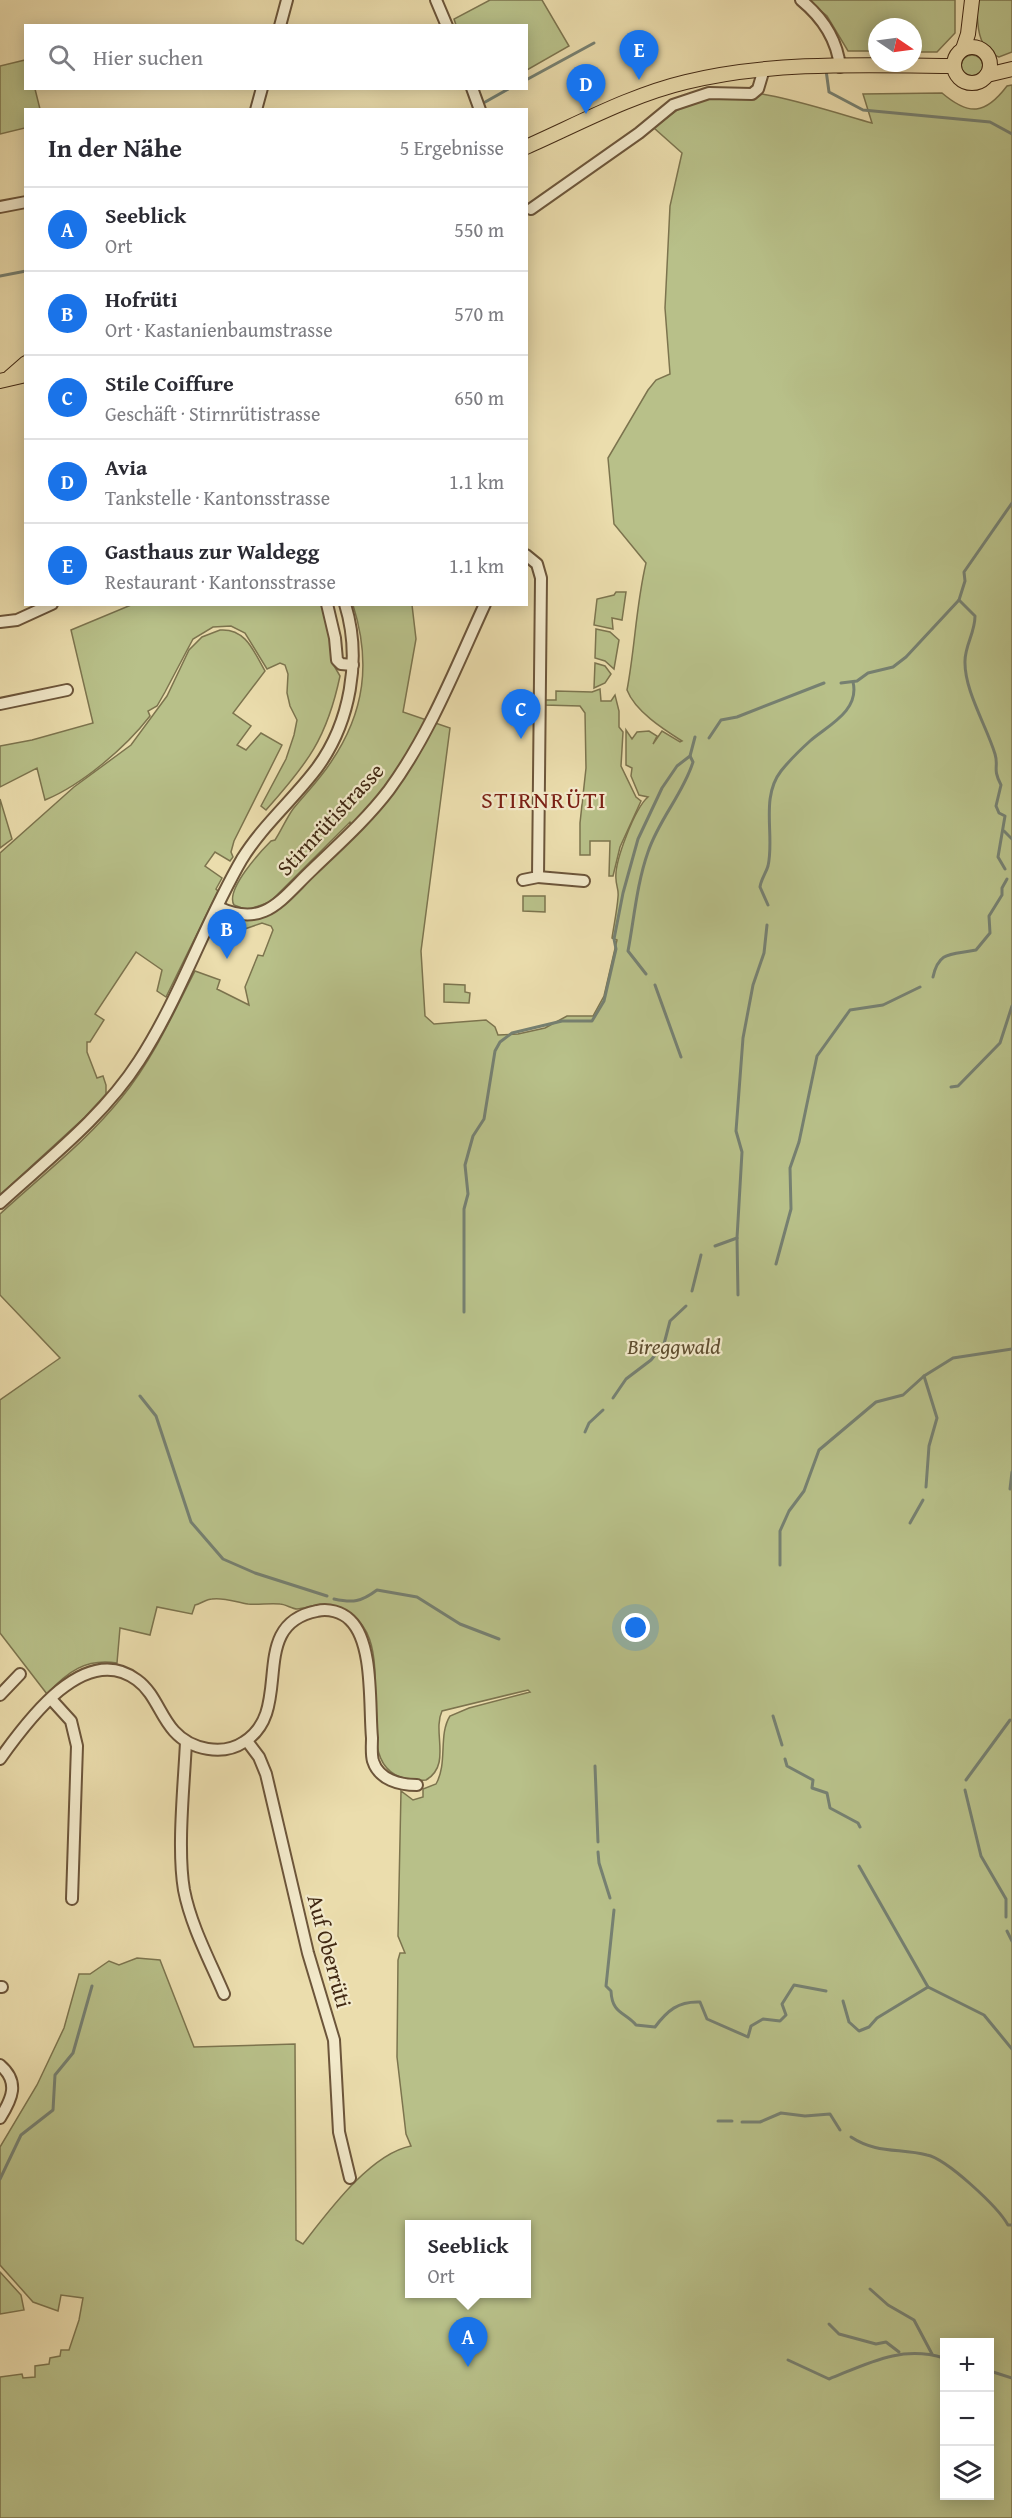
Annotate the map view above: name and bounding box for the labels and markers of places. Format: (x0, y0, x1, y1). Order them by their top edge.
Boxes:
pin: E (620, 31, 658, 80)
pin: D (566, 64, 606, 114)
pin: C (502, 690, 540, 739)
pin: B (208, 910, 246, 959)
pin: A (448, 2318, 488, 2367)

